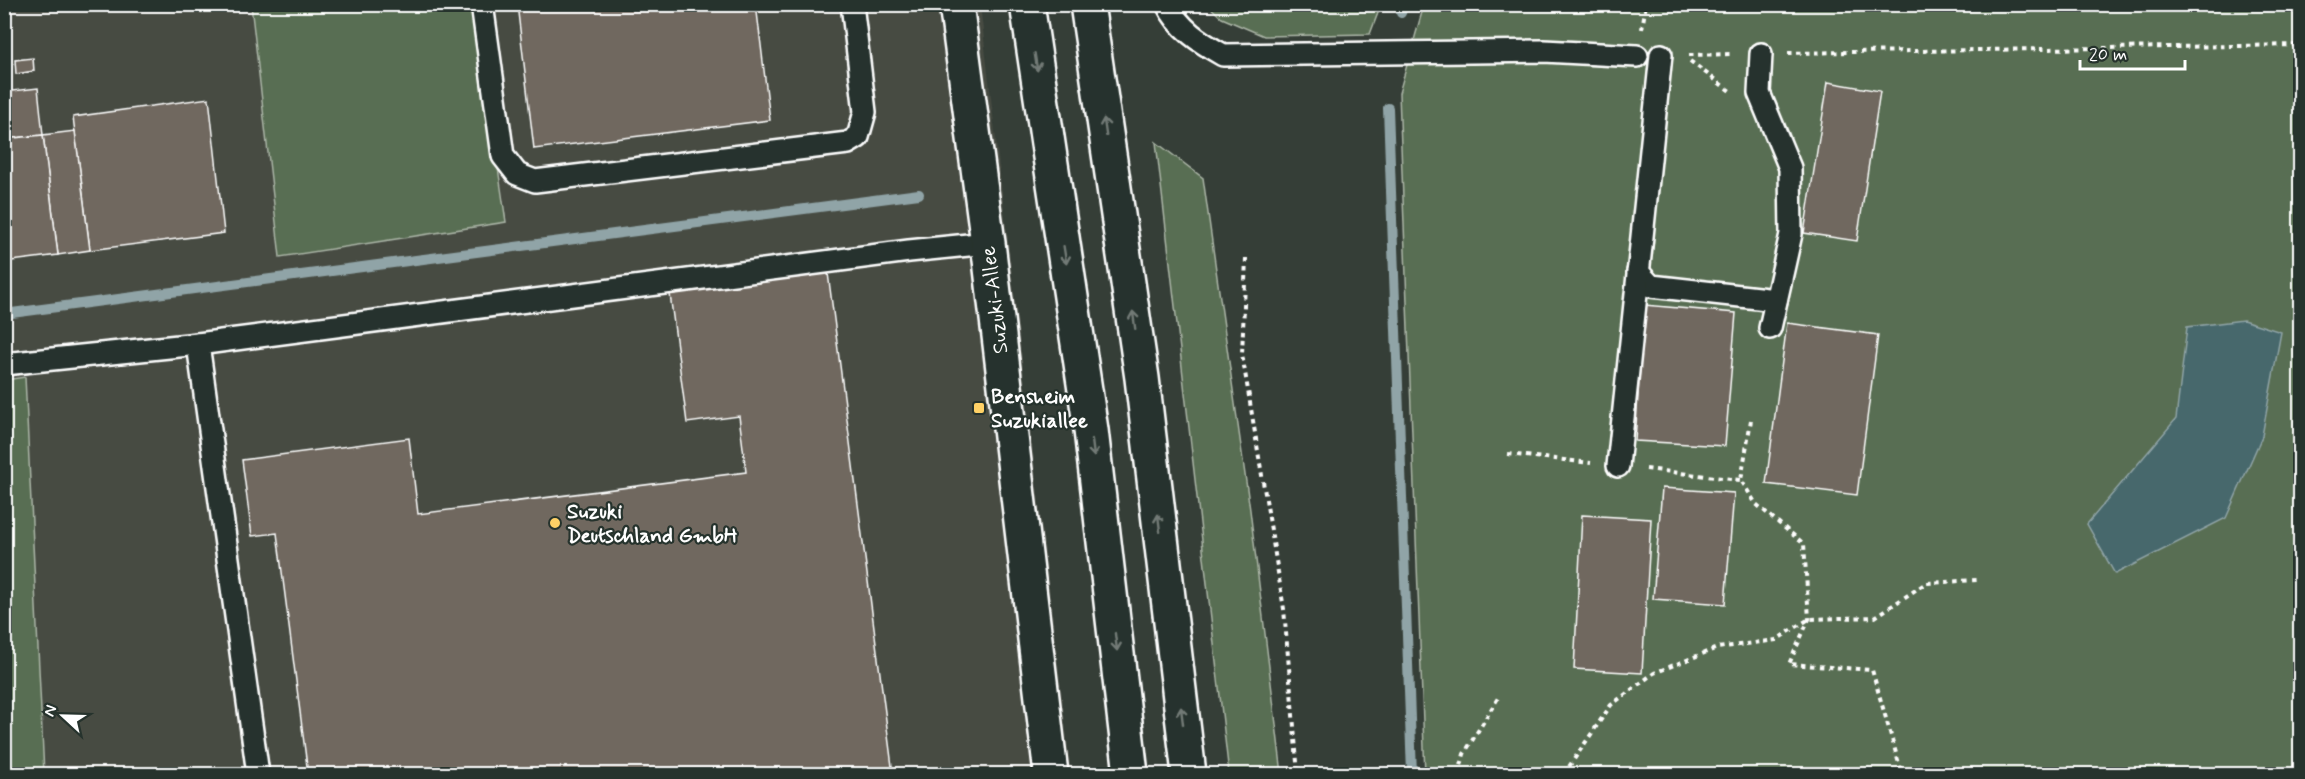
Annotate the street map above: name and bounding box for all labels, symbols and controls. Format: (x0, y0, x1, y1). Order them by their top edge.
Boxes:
scale bar (2080, 33, 2185, 71)
text: 20 m (2089, 43, 2127, 67)
one-way arrow (1030, 52, 1041, 72)
one-way arrow (1100, 118, 1111, 138)
street label: Suzuki-Allee (974, 244, 1015, 355)
one-way arrow (1059, 245, 1070, 265)
one-way arrow (1128, 311, 1139, 331)
place label: Bensheim Suzukiallee (991, 383, 1088, 435)
marker: Bensheim Suzukiallee (972, 401, 986, 415)
one-way arrow (1088, 438, 1099, 458)
place label: Suzuki Deutschland GmbH (567, 498, 738, 550)
one-way arrow (1154, 513, 1165, 533)
marker: Suzuki Deutschland GmbH (548, 516, 562, 530)
one-way arrow (1110, 631, 1121, 651)
north arrow (33, 686, 93, 746)
text: N (39, 702, 62, 720)
one-way arrow (1176, 707, 1187, 727)

